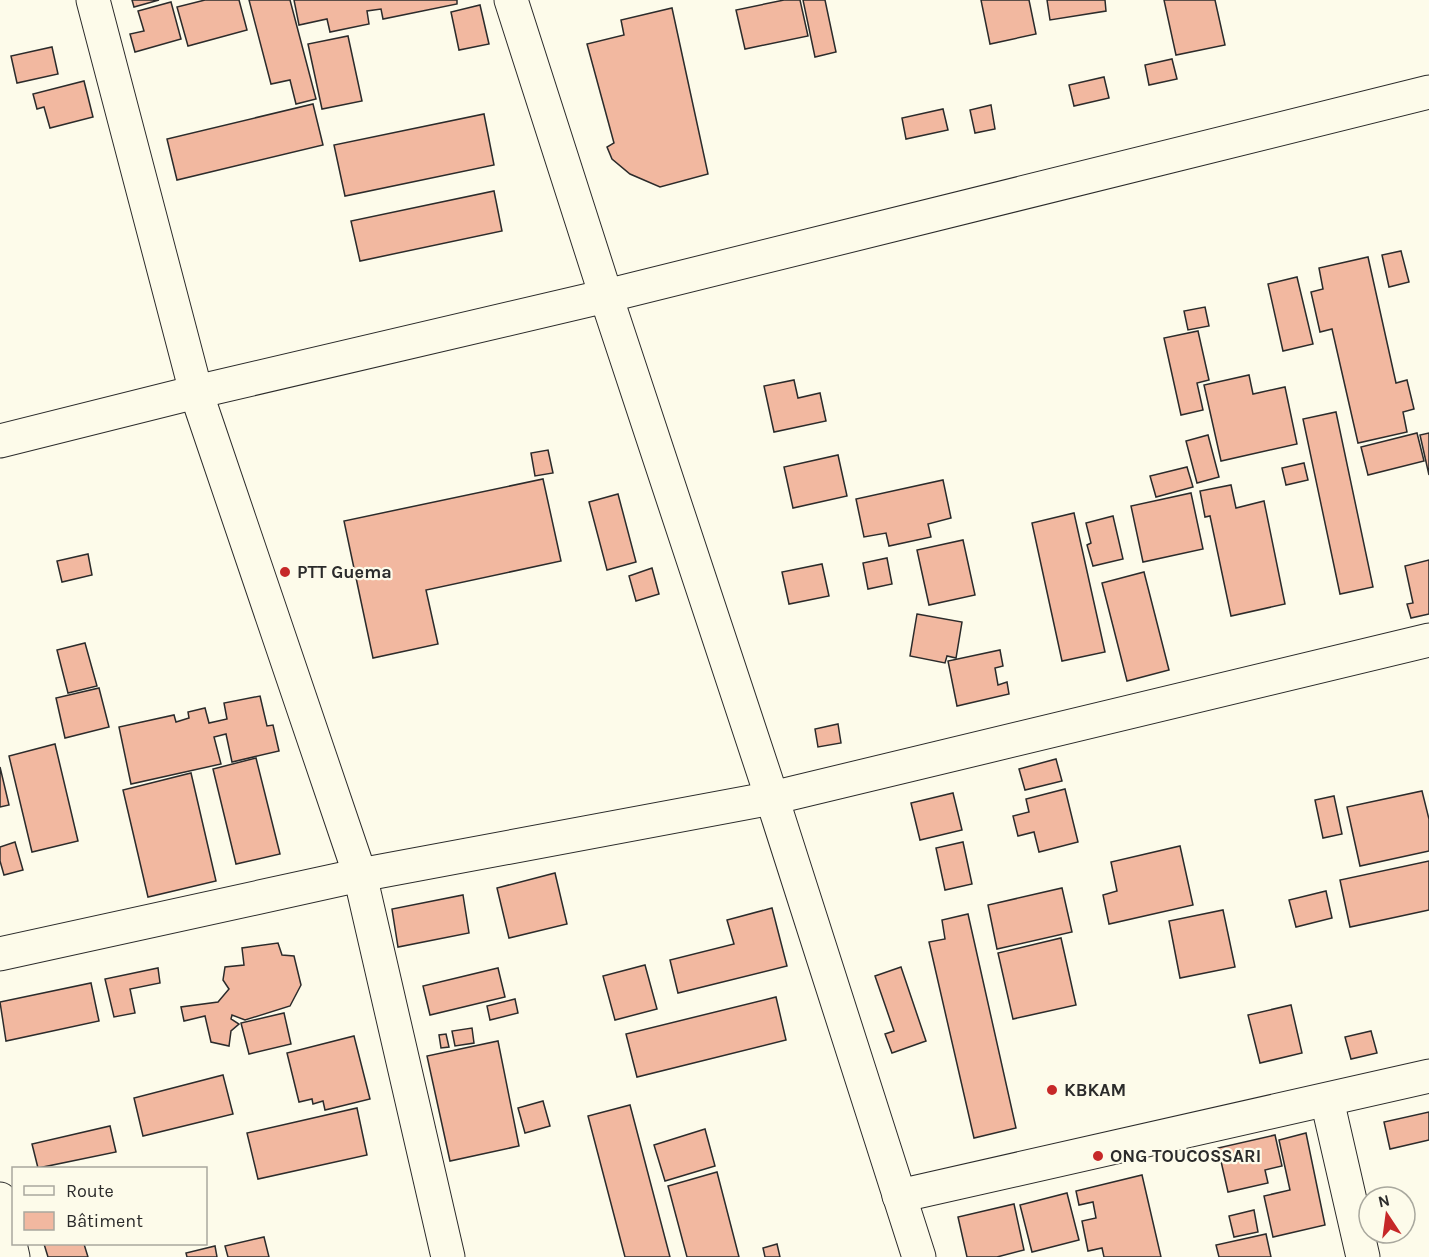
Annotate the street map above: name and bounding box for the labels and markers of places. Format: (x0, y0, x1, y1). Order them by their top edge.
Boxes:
place label: PTT Guema (297, 561, 392, 583)
marker: PTT Guema (278, 565, 292, 579)
place label: KBKAM (1064, 1079, 1126, 1101)
marker: KBKAM (1045, 1083, 1059, 1097)
place label: ONG TOUCOSSARI (1110, 1145, 1261, 1167)
marker: ONG TOUCOSSARI (1091, 1149, 1105, 1163)

